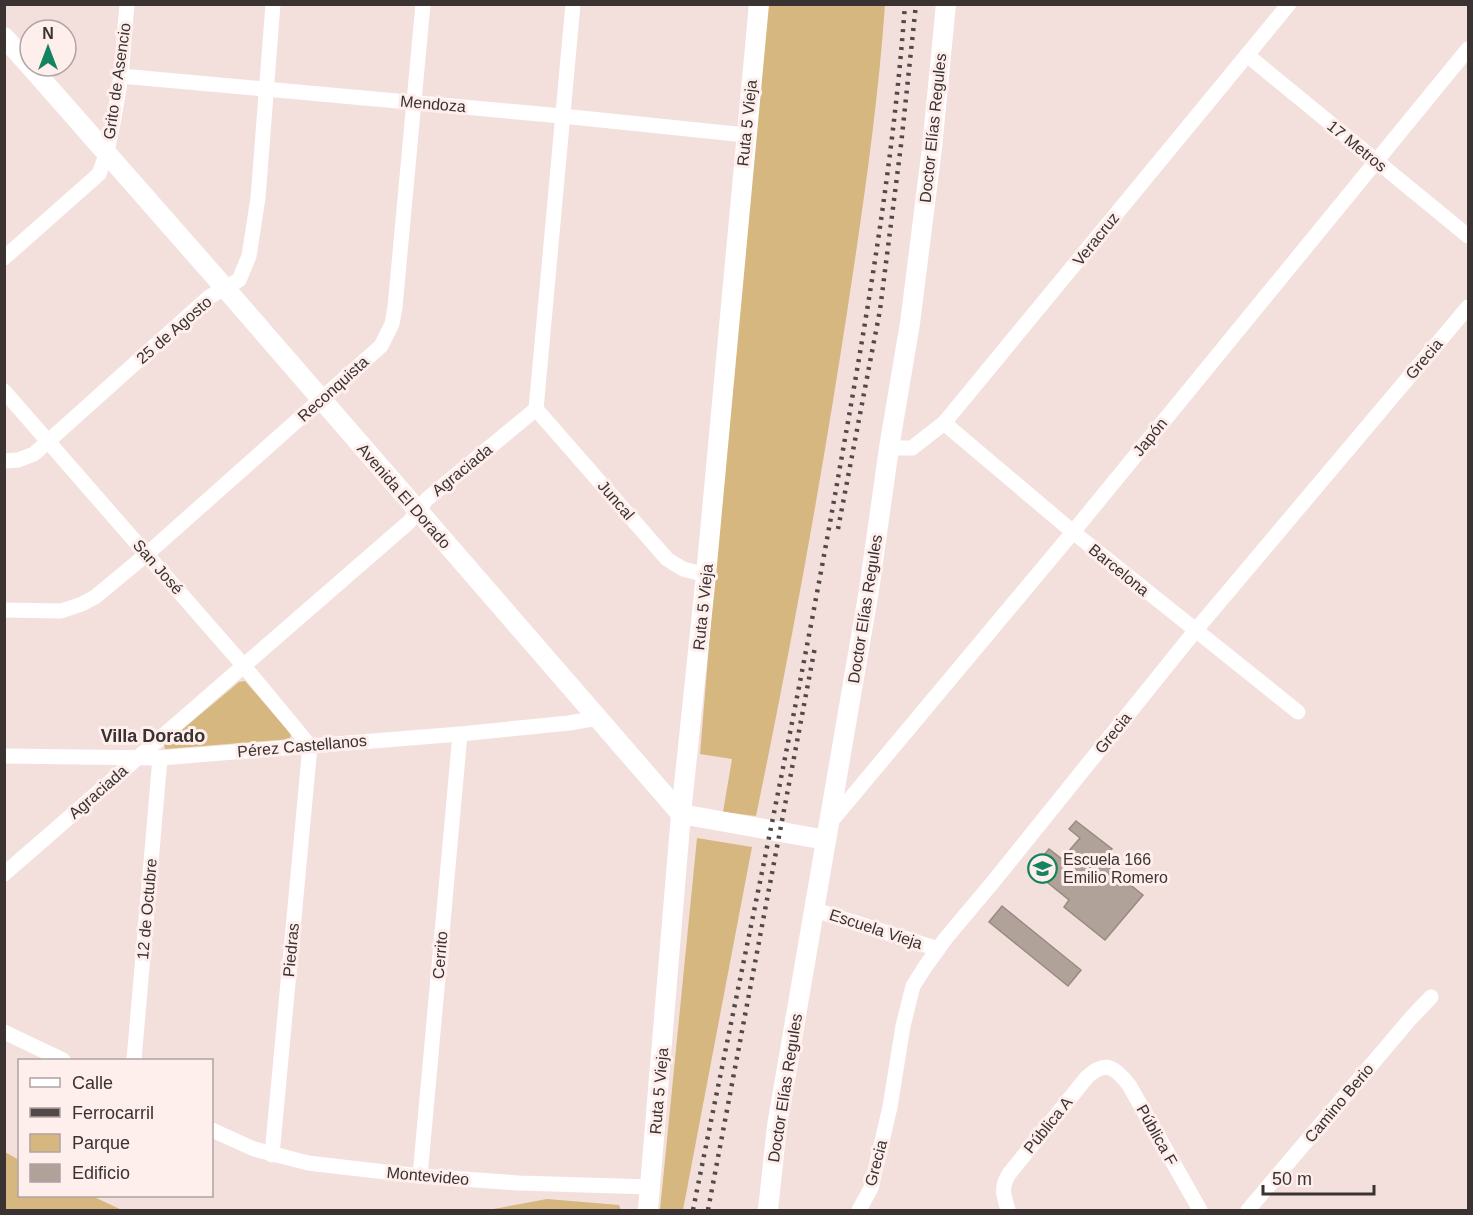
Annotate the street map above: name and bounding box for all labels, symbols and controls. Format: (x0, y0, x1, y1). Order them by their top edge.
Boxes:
north arrow (18, 18, 78, 78)
street label: Grito de Asencio (100, 22, 134, 140)
text: N (42, 25, 54, 42)
street label: Doctor Elías Regules (917, 52, 949, 204)
street label: Ruta 5 Vieja (734, 79, 760, 167)
street label: Mendoza (399, 93, 467, 115)
street label: 17 Metros (1324, 117, 1390, 175)
street label: Veracruz (1070, 209, 1122, 269)
street label: 25 de Agosto (133, 293, 215, 367)
street label: Grecia (1402, 335, 1446, 383)
street label: Reconquista (294, 353, 372, 425)
street label: Japón (1130, 415, 1170, 459)
street label: Avenida El Dorado (354, 440, 454, 552)
street label: Agraciada (429, 441, 495, 499)
street label: Juncal (594, 477, 638, 523)
street label: Doctor Elías Regules (845, 533, 885, 685)
street label: San José (130, 536, 186, 598)
street label: Barcelona (1086, 541, 1152, 599)
street label: Ruta 5 Vieja (690, 563, 716, 651)
street label: Grecia (1092, 709, 1134, 757)
district label: Villa Dorado (101, 726, 205, 746)
street label: Pérez Castellanos (237, 732, 367, 760)
street label: Agraciada (65, 762, 131, 822)
place label: Escuela 166 Emilio Romero (1063, 851, 1168, 886)
school or university icon: Escuela 166 Emilio Romero (1026, 852, 1058, 884)
street label: 12 de Octubre (134, 858, 160, 960)
street label: Escuela Vieja (827, 906, 925, 952)
street label: Piedras (280, 922, 302, 978)
street label: Cerrito (429, 930, 451, 980)
street label: Doctor Elías Regules (765, 1012, 805, 1164)
street label: Ruta 5 Vieja (647, 1047, 671, 1135)
legend (18, 1059, 213, 1197)
street label: Camino Berio (1301, 1060, 1377, 1146)
text: Calle (72, 1073, 113, 1093)
street label: Pública A (1020, 1093, 1076, 1156)
street label: Pública F (1133, 1102, 1181, 1168)
text: Ferrocarril (72, 1103, 154, 1123)
text: Parque (72, 1133, 130, 1153)
street label: Grecia (862, 1138, 890, 1188)
scale bar (1263, 1158, 1374, 1196)
text: Edificio (72, 1163, 130, 1183)
street label: Montevideo (386, 1164, 470, 1188)
text: 50 m (1272, 1169, 1312, 1189)

